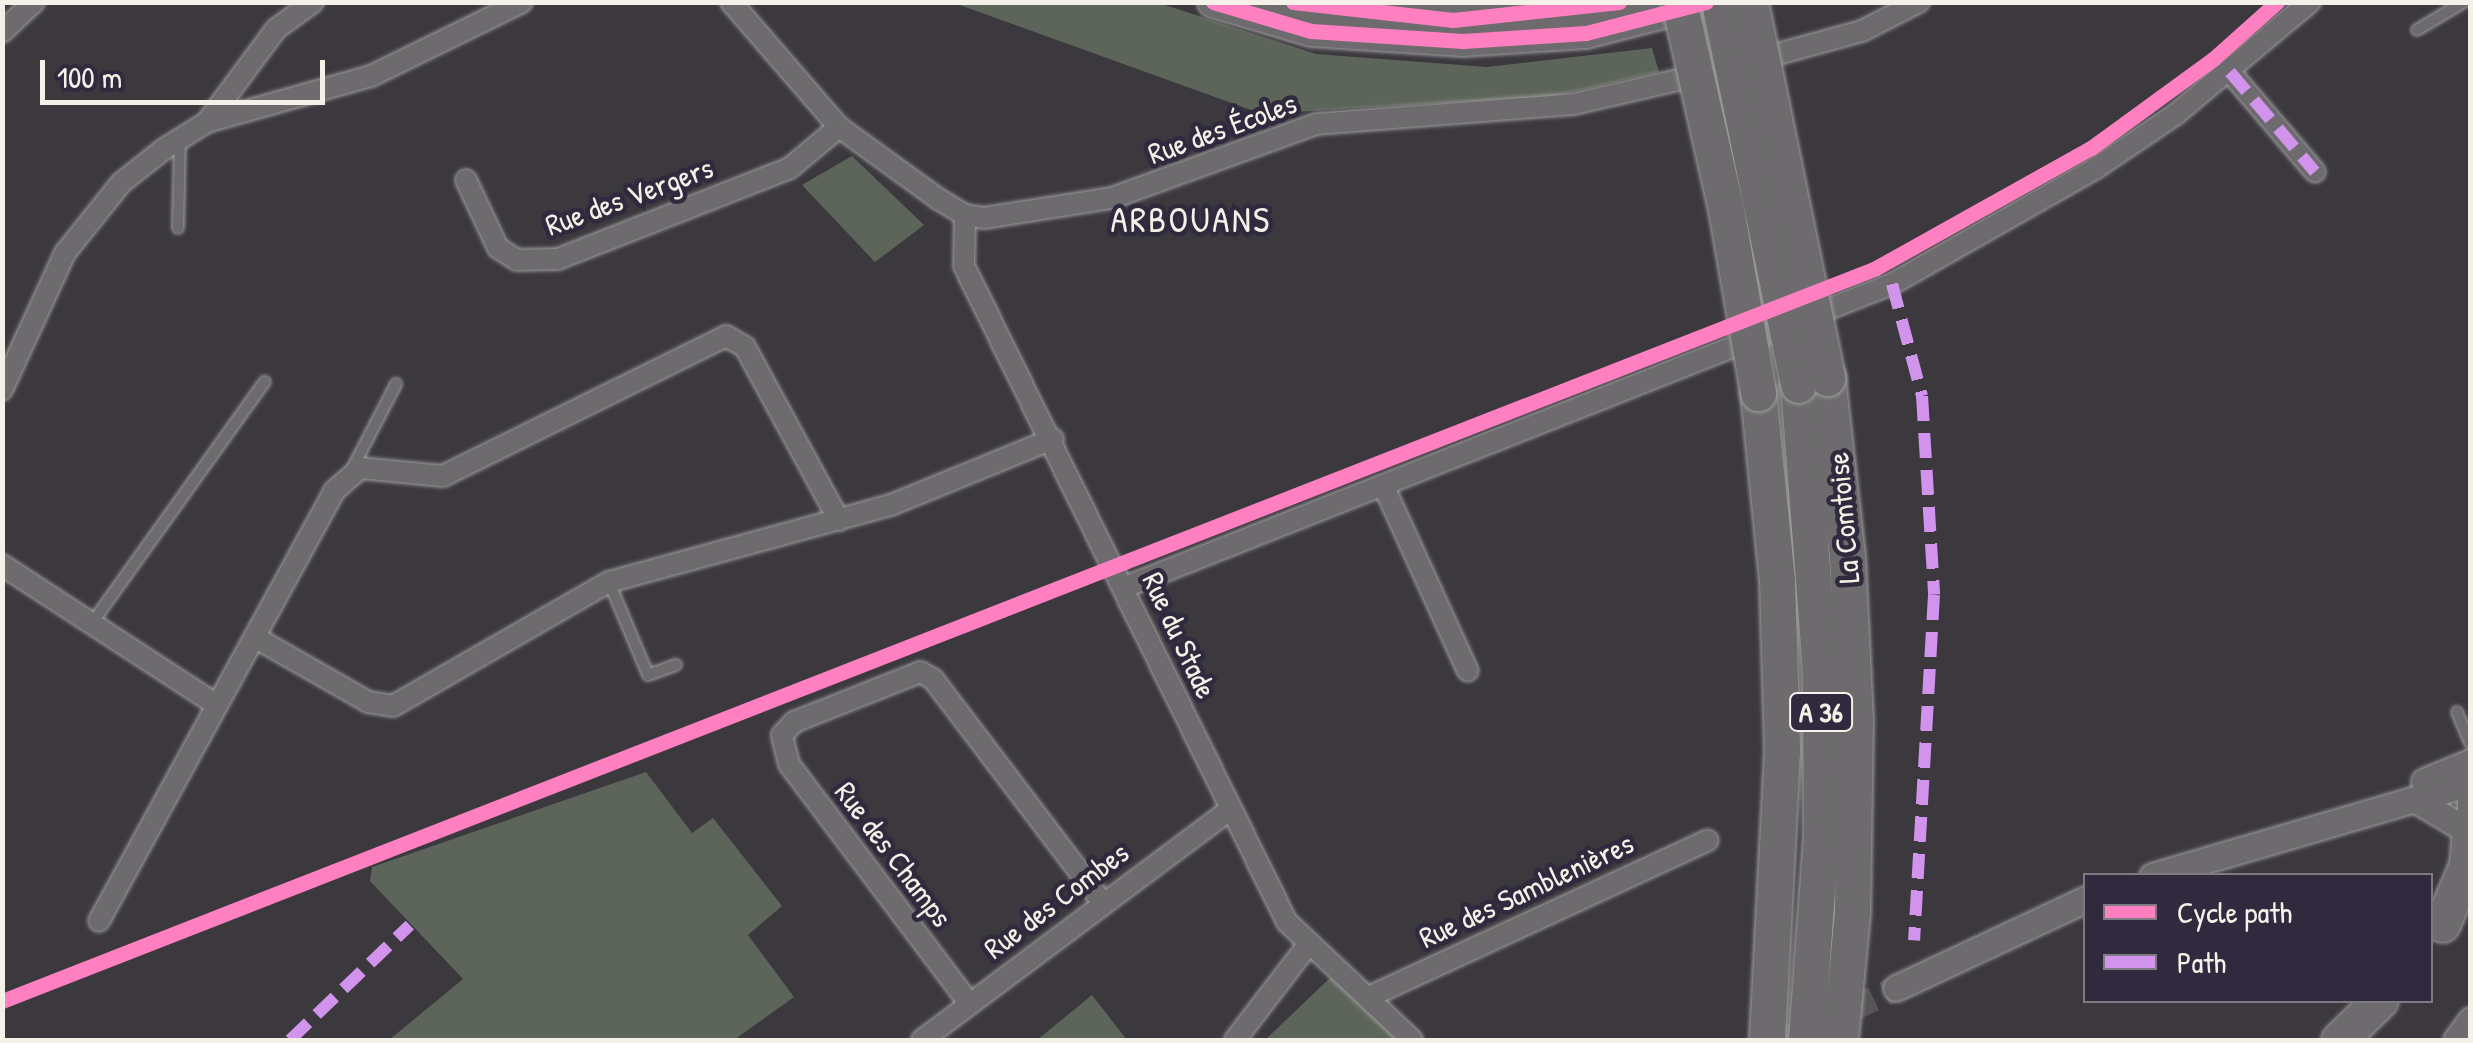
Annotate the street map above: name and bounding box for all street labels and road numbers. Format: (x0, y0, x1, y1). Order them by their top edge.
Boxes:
street label: Rue des Écoles (1143, 85, 1301, 171)
street label: Rue des Vergers (540, 149, 718, 243)
street label: La Comtoise (1819, 451, 1867, 585)
street label: Rue du Stade (1135, 566, 1225, 704)
road number: A 36 (1788, 689, 1854, 735)
street label: Rue des Champs (828, 774, 960, 934)
street label: Rue des Samblenières (1413, 825, 1639, 955)
street label: Rue des Combes (977, 834, 1135, 966)

